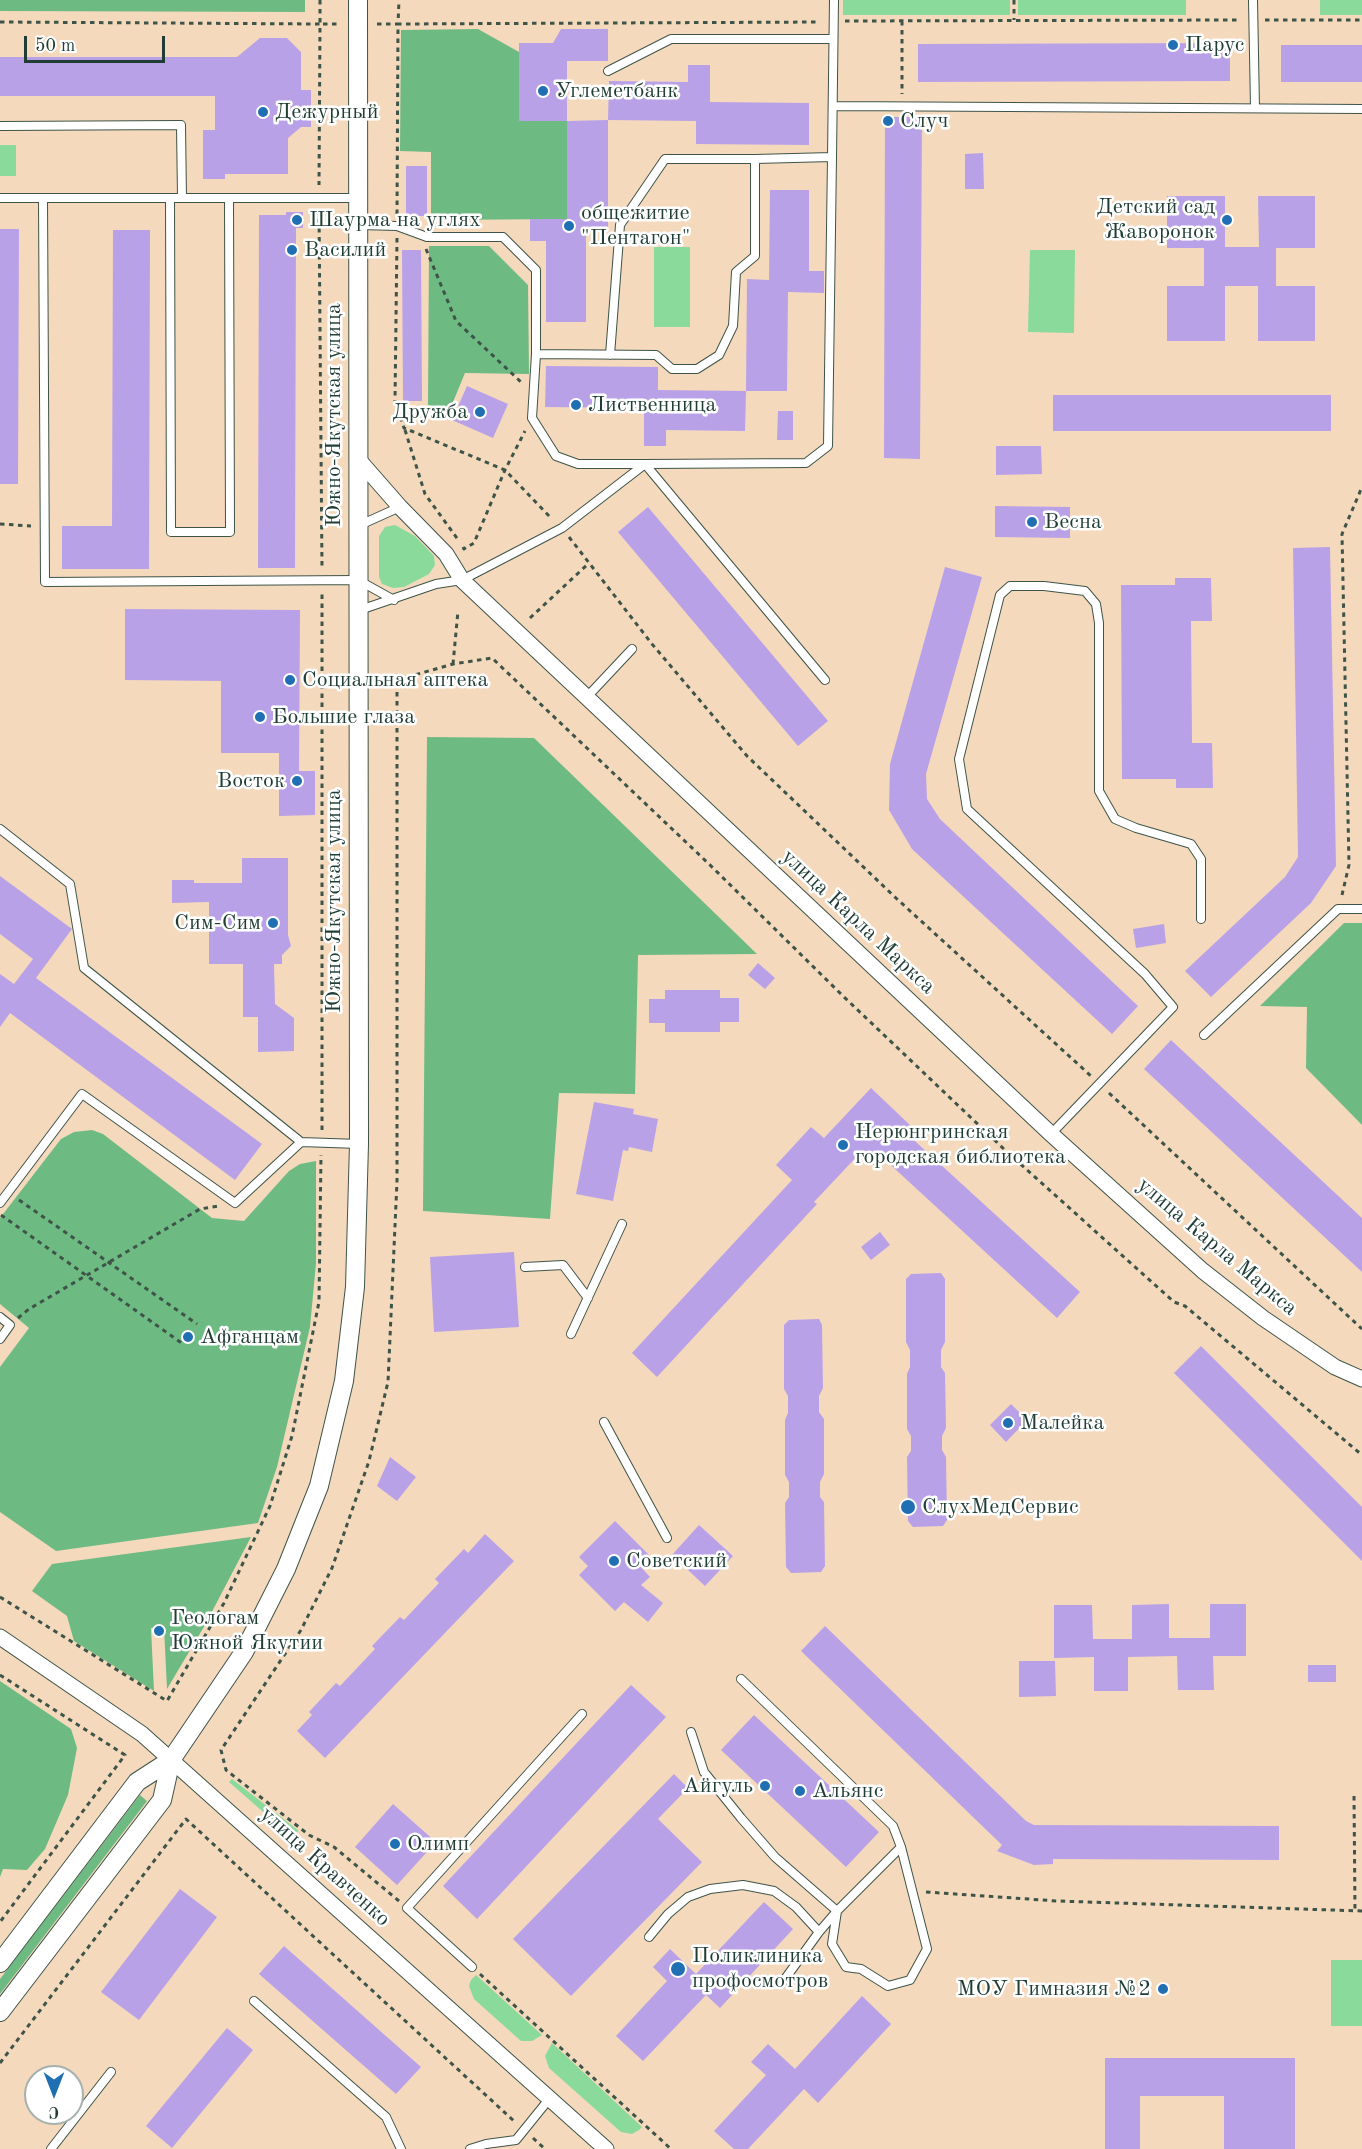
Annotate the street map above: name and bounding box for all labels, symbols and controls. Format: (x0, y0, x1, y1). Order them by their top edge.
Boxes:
scale bar (27, 24, 168, 62)
place label: Парус (1185, 32, 1244, 58)
text: 50 m (35, 37, 75, 55)
marker: Парус (1166, 38, 1180, 52)
place label: Углеметбанк (555, 78, 678, 104)
marker: Углеметбанк (536, 84, 550, 98)
place label: Дежурный (275, 99, 379, 125)
marker: Дежурный (256, 105, 270, 119)
place label: Случ (900, 108, 948, 134)
marker: Случ (881, 114, 895, 128)
place label: Детский сад Жаворонок (1097, 194, 1215, 246)
place label: общежитие "Пентагон" (581, 200, 691, 252)
place label: Шаурма на углях (309, 207, 481, 233)
marker: Шаурма на углях (290, 213, 304, 227)
marker: Детский сад Жаворонок (1220, 213, 1234, 227)
marker: общежитие "Пентагон" (562, 219, 576, 233)
place label: Василий (304, 237, 386, 263)
marker: Василий (285, 243, 299, 257)
street label: Южно-Якутская улица (321, 303, 347, 527)
place label: Лиственница (588, 392, 716, 418)
marker: Лиственница (569, 398, 583, 412)
place label: Дружба (392, 399, 468, 425)
marker: Дружба (473, 405, 487, 419)
place label: Весна (1044, 509, 1102, 535)
marker: Весна (1025, 515, 1039, 529)
place label: Социальная аптека (302, 667, 488, 693)
marker: Социальная аптека (283, 673, 297, 687)
place label: Большие глаза (272, 704, 415, 730)
marker: Большие глаза (253, 710, 267, 724)
place label: Восток (217, 768, 285, 794)
marker: Восток (290, 774, 304, 788)
street label: Южно-Якутская улица (321, 789, 347, 1013)
street label: улица Карла Маркса (775, 844, 941, 1000)
place label: Сим-Сим (174, 910, 261, 936)
marker: Сим-Сим (266, 916, 280, 930)
place label: Нерюнгринская городская библиотека (855, 1119, 1066, 1170)
marker: Нерюнгринская городская библиотека (836, 1138, 850, 1152)
street label: улица Карла Маркса (1132, 1172, 1302, 1322)
place label: Афганцам (200, 1324, 299, 1350)
marker: Афганцам (181, 1330, 195, 1344)
place label: Малейка (1020, 1410, 1104, 1436)
marker: Малейка (1001, 1416, 1015, 1430)
place label: СлухМедСервис (922, 1494, 1079, 1520)
marker: СлухМедСервис (899, 1498, 917, 1516)
place label: Советский (626, 1548, 727, 1574)
marker: Советский (607, 1554, 621, 1568)
place label: Геологам Южной Якутии (171, 1605, 323, 1657)
marker: Геологам Южной Якутии (152, 1624, 166, 1638)
place label: Айгуль (683, 1773, 753, 1799)
place label: Альянс (812, 1778, 883, 1804)
marker: Айгуль (758, 1779, 772, 1793)
marker: Альянс (793, 1784, 807, 1798)
street label: улица Кравченко (254, 1802, 396, 1932)
place label: Олимп (407, 1831, 469, 1857)
marker: Олимп (388, 1837, 402, 1851)
place label: Поликлиника профосмотров (692, 1943, 828, 1994)
marker: Поликлиника профосмотров (669, 1960, 687, 1978)
place label: МОУ Гимназия №2 (957, 1976, 1151, 2002)
marker: МОУ Гимназия №2 (1156, 1982, 1170, 1996)
north arrow (24, 2065, 84, 2125)
text: С (49, 2103, 59, 2119)

